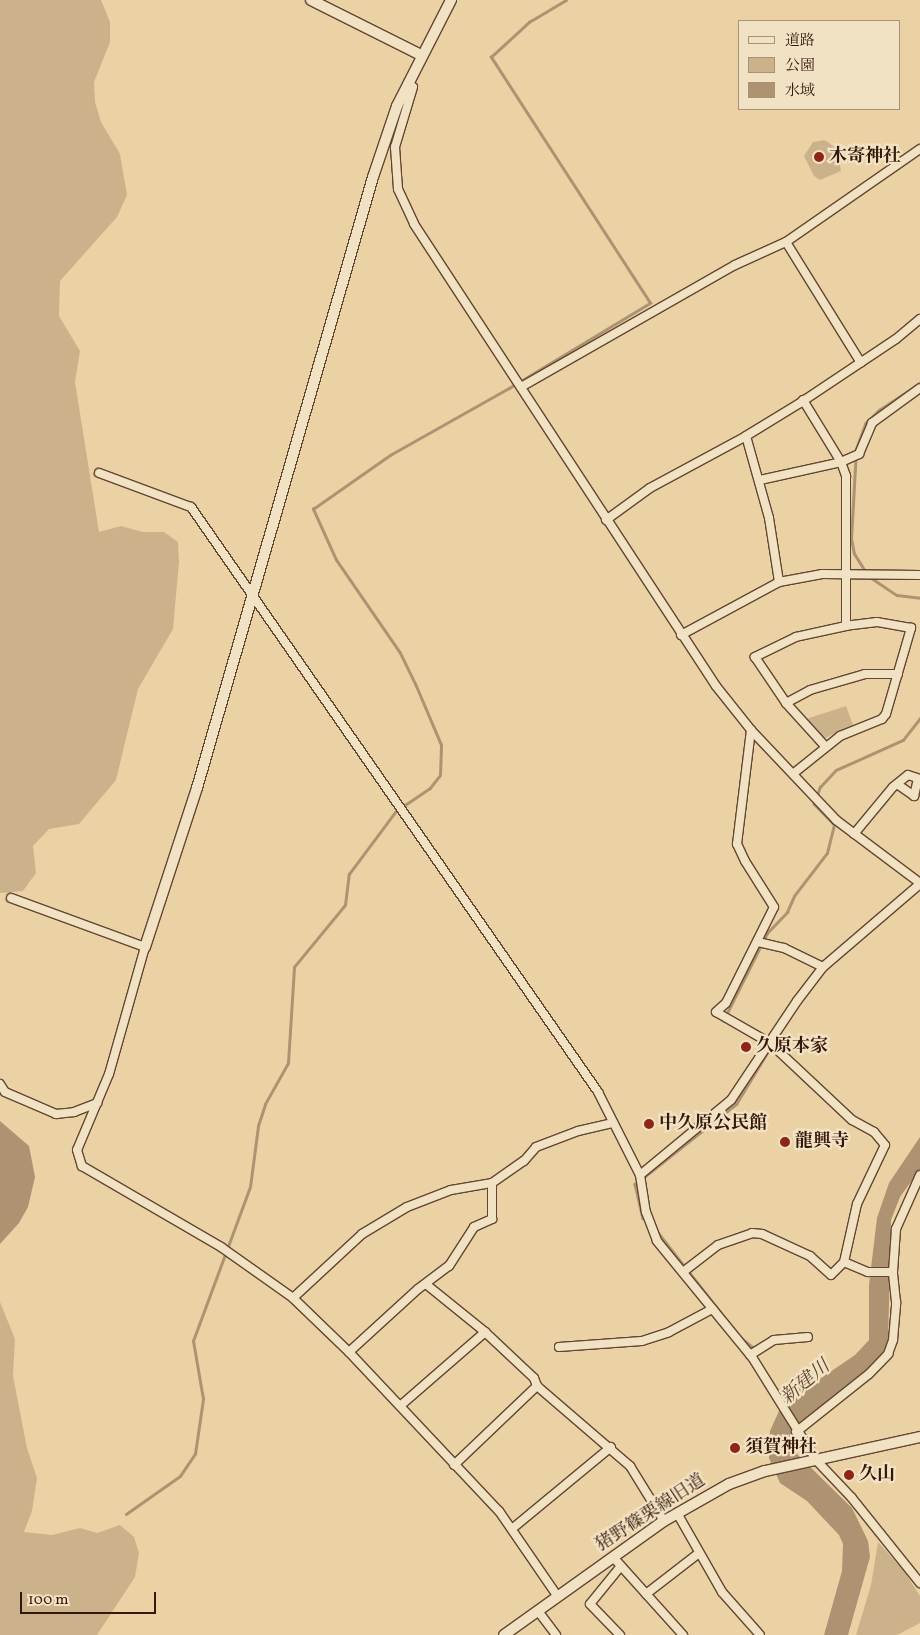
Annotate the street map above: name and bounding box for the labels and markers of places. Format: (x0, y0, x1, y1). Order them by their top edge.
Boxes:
place label: 木寄神社 (829, 146, 901, 168)
marker: 木寄神社 (813, 151, 825, 163)
place label: 久原本家 (756, 1036, 828, 1058)
marker: 久原本家 (740, 1041, 752, 1053)
place label: 中久原公民館 (659, 1113, 767, 1135)
marker: 中久原公民館 (643, 1118, 655, 1130)
place label: 龍興寺 (795, 1131, 849, 1153)
marker: 龍興寺 (779, 1136, 791, 1148)
place label: 須賀神社 (745, 1437, 817, 1459)
marker: 須賀神社 (729, 1442, 741, 1454)
place label: 久山 (859, 1464, 895, 1486)
marker: 久山 (843, 1469, 855, 1481)

